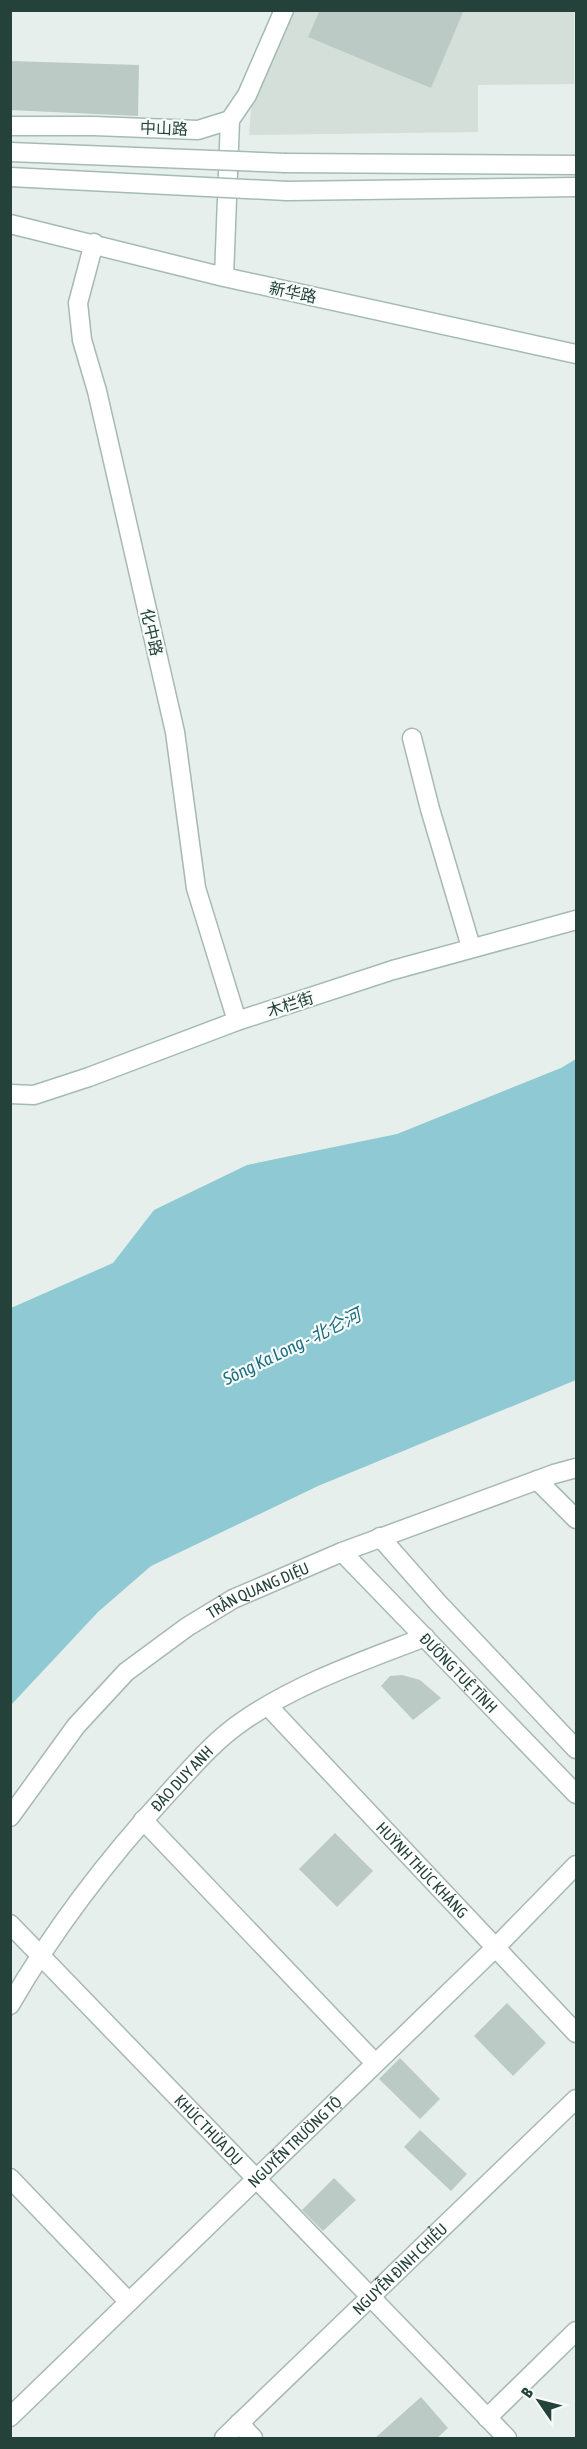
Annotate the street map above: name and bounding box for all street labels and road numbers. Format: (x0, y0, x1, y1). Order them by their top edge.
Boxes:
street label: 中山路 (140, 118, 188, 138)
street label: 新华路 (268, 278, 318, 306)
street label: 化中路 (138, 607, 166, 657)
street label: 木栏街 (264, 988, 316, 1020)
street label: TRẦN QUANG DIỆU (204, 1558, 312, 1622)
street label: ĐƯỜNG TUỆ TĨNH (416, 1629, 501, 1716)
street label: ĐÀO DUY ANH (147, 1742, 216, 1815)
street label: HUỲNH THÚC KHÁNG (373, 1818, 472, 1921)
street label: KHÚC THỪA DỤ (171, 2091, 247, 2168)
street label: NGUYỄN TRƯỜNG TỘ (244, 2092, 345, 2191)
street label: NGUYỄN ĐÌNH CHIỂU (349, 2219, 451, 2318)

